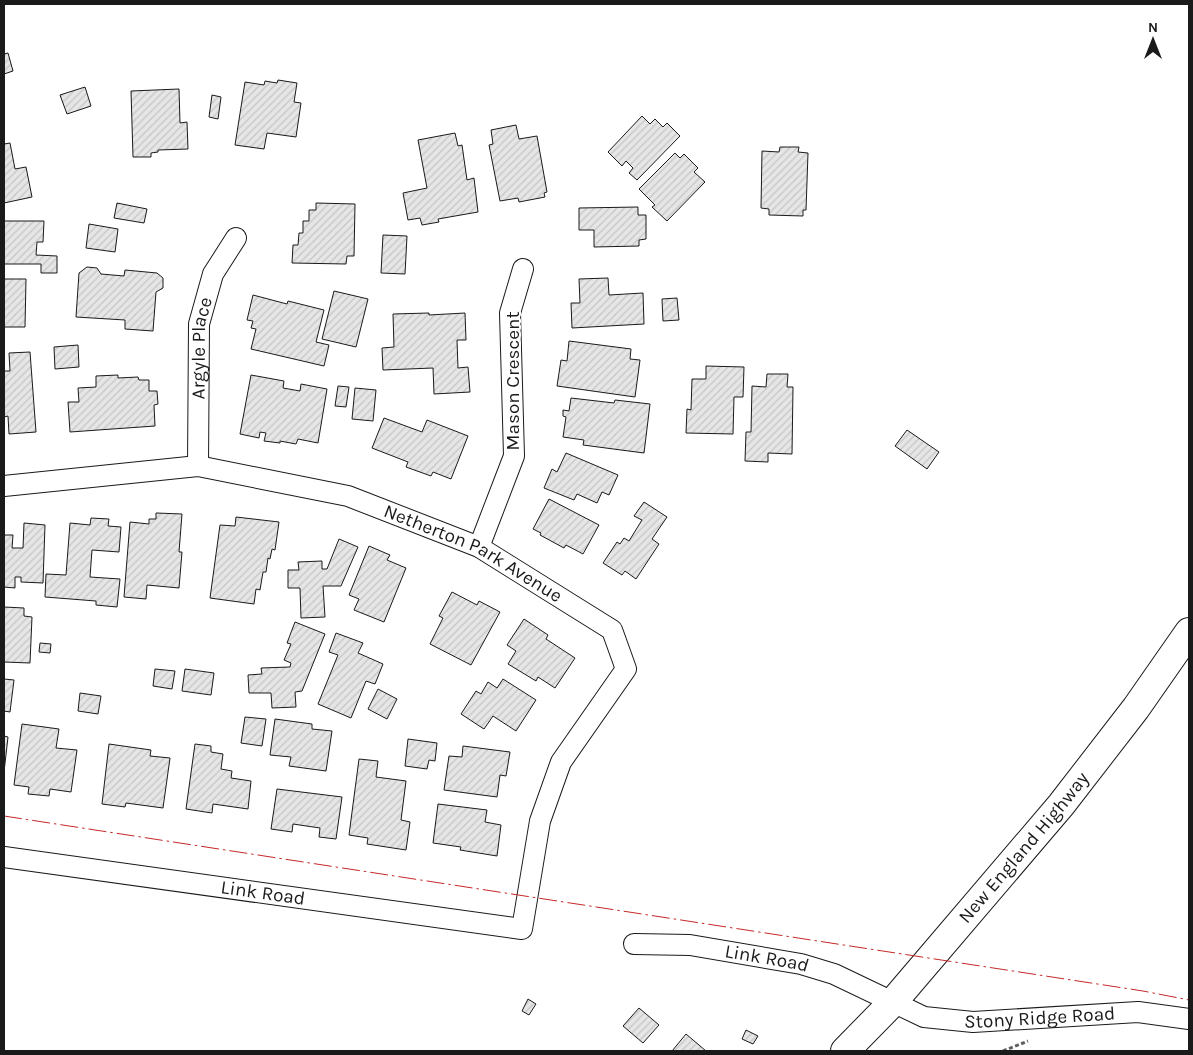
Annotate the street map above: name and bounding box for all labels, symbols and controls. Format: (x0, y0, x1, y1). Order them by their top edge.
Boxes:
north arrow (1128, 15, 1178, 65)
text: N (1148, 19, 1158, 36)
street label: Argyle Place (187, 295, 217, 400)
street label: Mason Crescent (502, 311, 524, 451)
street label: Netherton Park Avenue (381, 500, 566, 607)
street label: New England Highway (954, 767, 1094, 928)
street label: Link Road (219, 876, 307, 910)
street label: Link Road (723, 940, 812, 977)
street label: Stony Ridge Road (963, 1002, 1116, 1033)

